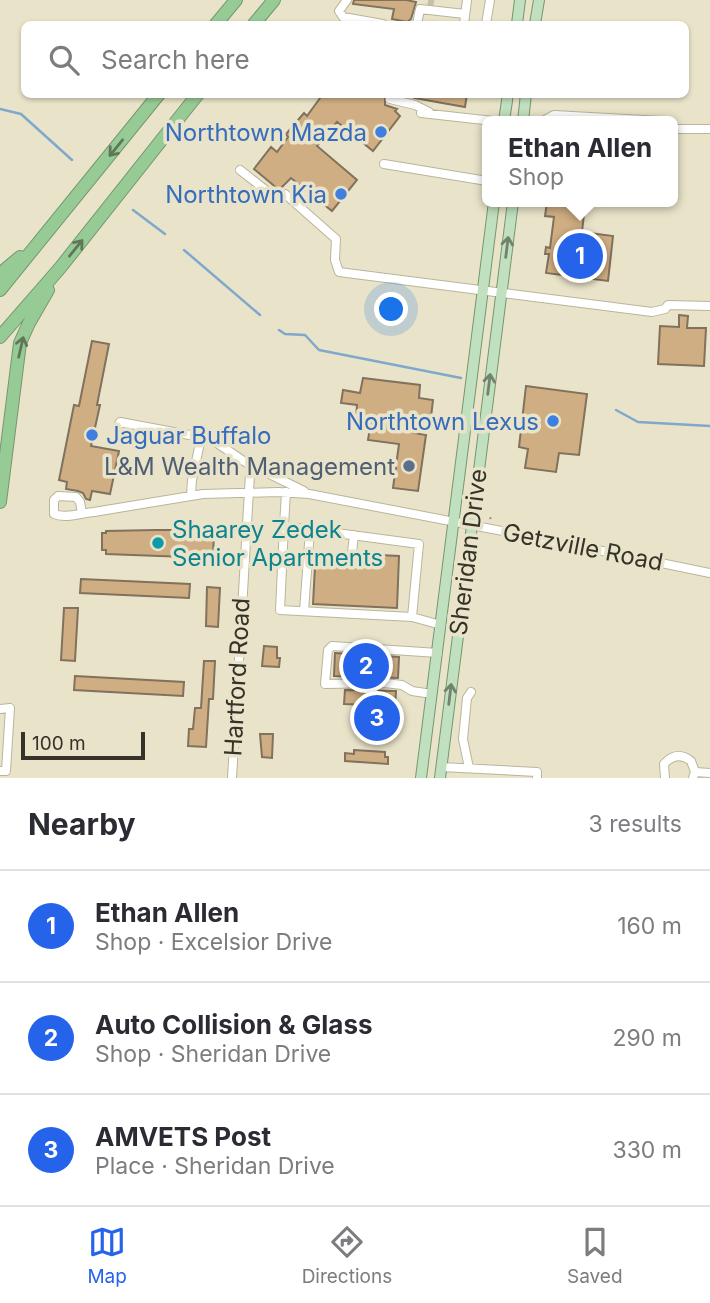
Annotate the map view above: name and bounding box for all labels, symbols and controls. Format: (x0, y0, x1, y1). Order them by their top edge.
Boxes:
search box (21, 21, 689, 98)
icon: search (45, 41, 83, 79)
text: Search here (101, 44, 250, 75)
popup (482, 116, 678, 207)
place label: Northtown Mazda (165, 118, 367, 147)
marker: Northtown Mazda (373, 124, 389, 140)
text: Ethan Allen (508, 132, 652, 163)
one-way arrow (108, 138, 124, 156)
text: Shop (508, 163, 564, 191)
place label: Northtown Kia (165, 180, 327, 209)
marker: Northtown Kia (333, 186, 349, 202)
pin: 1 (557, 230, 603, 282)
one-way arrow (501, 236, 514, 259)
one-way arrow (68, 239, 83, 258)
your location (374, 292, 408, 326)
one-way arrow (15, 336, 28, 358)
one-way arrow (483, 373, 496, 396)
place label: Northtown Lexus (346, 407, 539, 436)
marker: Northtown Lexus (545, 413, 561, 429)
place label: Jaguar Buffalo (106, 421, 271, 450)
marker: Jaguar Buffalo (84, 427, 100, 443)
place label: L&M Wealth Management (104, 452, 395, 481)
marker: L&M Wealth Management (401, 458, 417, 474)
street label: Sheridan Drive (443, 467, 493, 637)
place label: Shaarey Zedek Senior Apartments (172, 515, 383, 572)
street label: Getzville Road (500, 517, 666, 577)
marker: Shaarey Zedek Senior Apartments (150, 535, 166, 551)
street label: Hartford Road (218, 597, 256, 757)
pin: 2 (343, 640, 389, 692)
one-way arrow (444, 683, 457, 706)
pin: 3 (354, 692, 400, 744)
scale bar (21, 729, 145, 761)
text: 100 m (32, 732, 86, 755)
text: Nearby (28, 806, 136, 842)
text: 3 results (589, 810, 682, 838)
text: Ethan Allen (95, 897, 239, 928)
text: 1 (46, 912, 56, 940)
text: 160 m (617, 912, 682, 940)
text: Shop · Excelsior Drive (95, 928, 332, 956)
text: Auto Collision & Glass (95, 1009, 373, 1040)
text: 2 (44, 1024, 58, 1052)
text: 290 m (613, 1024, 682, 1052)
text: Shop · Sheridan Drive (95, 1040, 331, 1068)
text: AMVETS Post (95, 1121, 271, 1152)
text: 3 (44, 1136, 58, 1164)
text: 330 m (612, 1136, 682, 1164)
text: Place · Sheridan Drive (95, 1152, 335, 1180)
tab: Map (87, 1223, 127, 1288)
tab: Directions (302, 1223, 392, 1288)
tab: Saved (567, 1223, 623, 1288)

